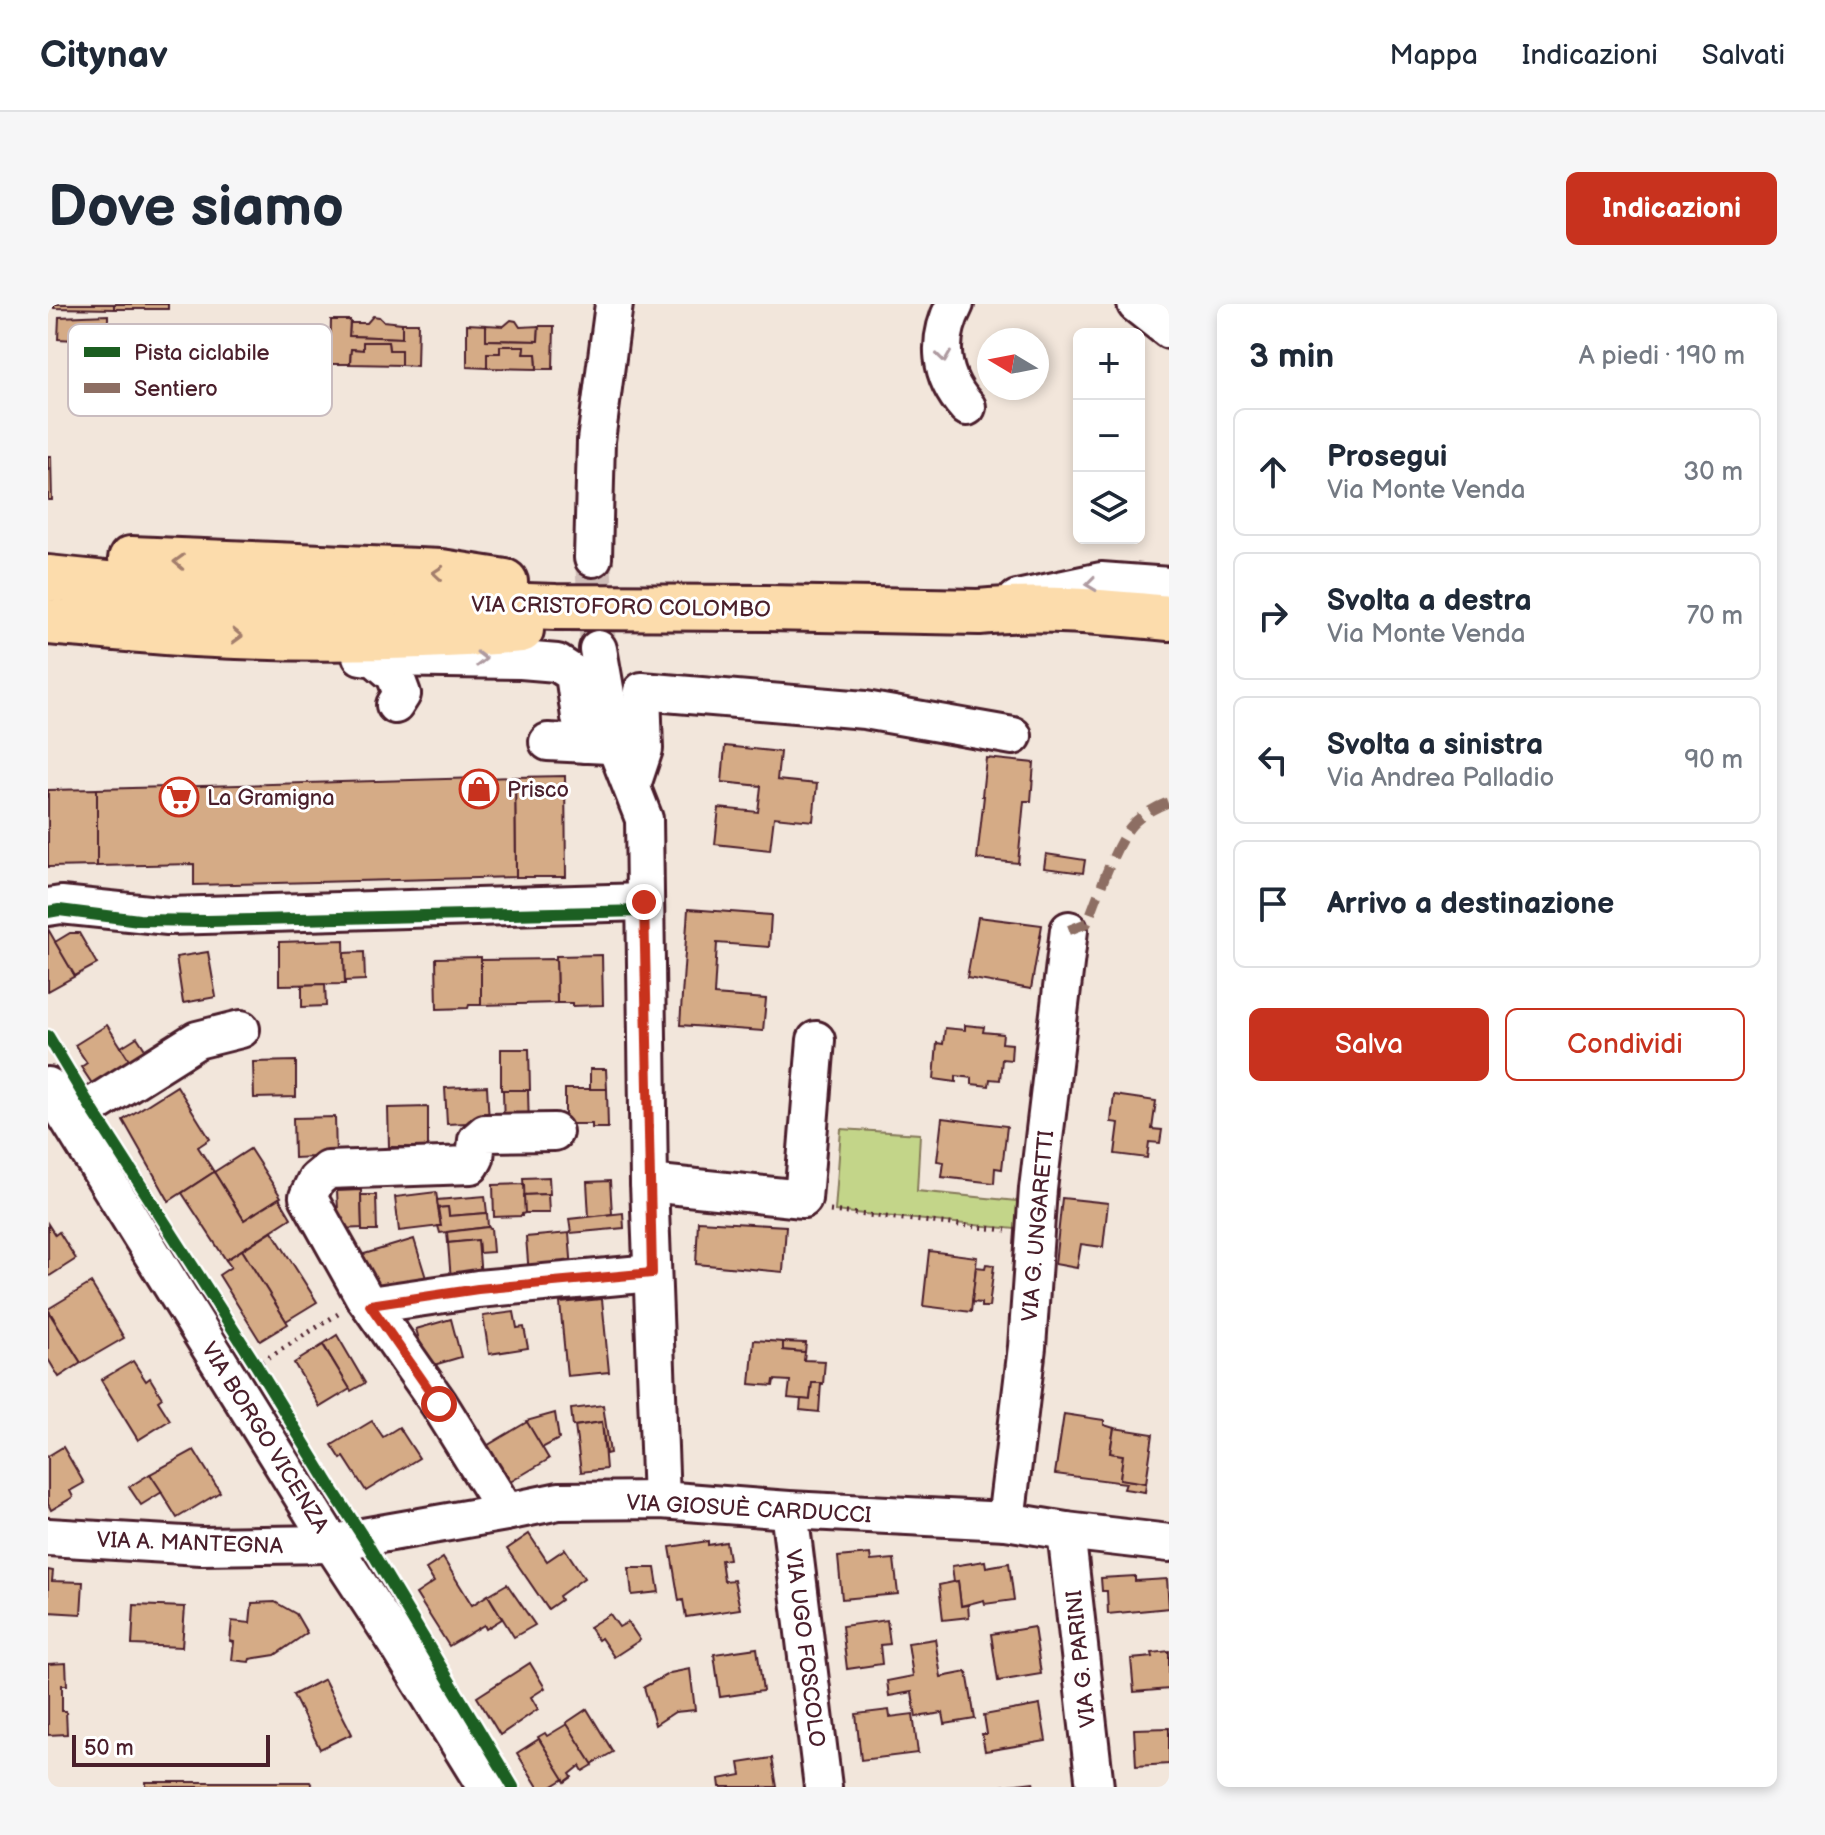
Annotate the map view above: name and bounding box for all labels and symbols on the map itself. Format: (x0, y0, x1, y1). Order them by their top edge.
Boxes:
legend (68, 324, 332, 416)
north arrow (977, 328, 1049, 400)
text: Pista ciclabile (134, 340, 269, 367)
one-way arrow (936, 351, 953, 364)
text: Sentiero (134, 376, 218, 403)
one-way arrow (172, 553, 185, 570)
one-way arrow (432, 564, 445, 581)
one-way arrow (1084, 575, 1097, 592)
street label: VIA CRISTOFORO COLOMBO (471, 591, 771, 624)
one-way arrow (231, 627, 244, 644)
one-way arrow (475, 650, 488, 668)
shop icon: Prisco (458, 768, 500, 810)
supermarket icon: La Gramigna (158, 776, 200, 818)
place label: Prisco (507, 777, 569, 804)
place label: La Gramigna (207, 785, 335, 812)
route end (626, 884, 662, 920)
street label: VIA G. UNGARETTI (1017, 1129, 1060, 1323)
street label: VIA BORGO VICENZA (195, 1337, 335, 1539)
route start (421, 1386, 457, 1422)
street label: VIA GIOSUÈ CARDUCCI (626, 1489, 872, 1529)
street label: VIA A. MANTEGNA (96, 1527, 284, 1560)
street label: VIA UGO FOSCOLO (779, 1548, 830, 1749)
street label: VIA G. PARINI (1061, 1589, 1102, 1729)
scale bar (72, 1731, 270, 1767)

